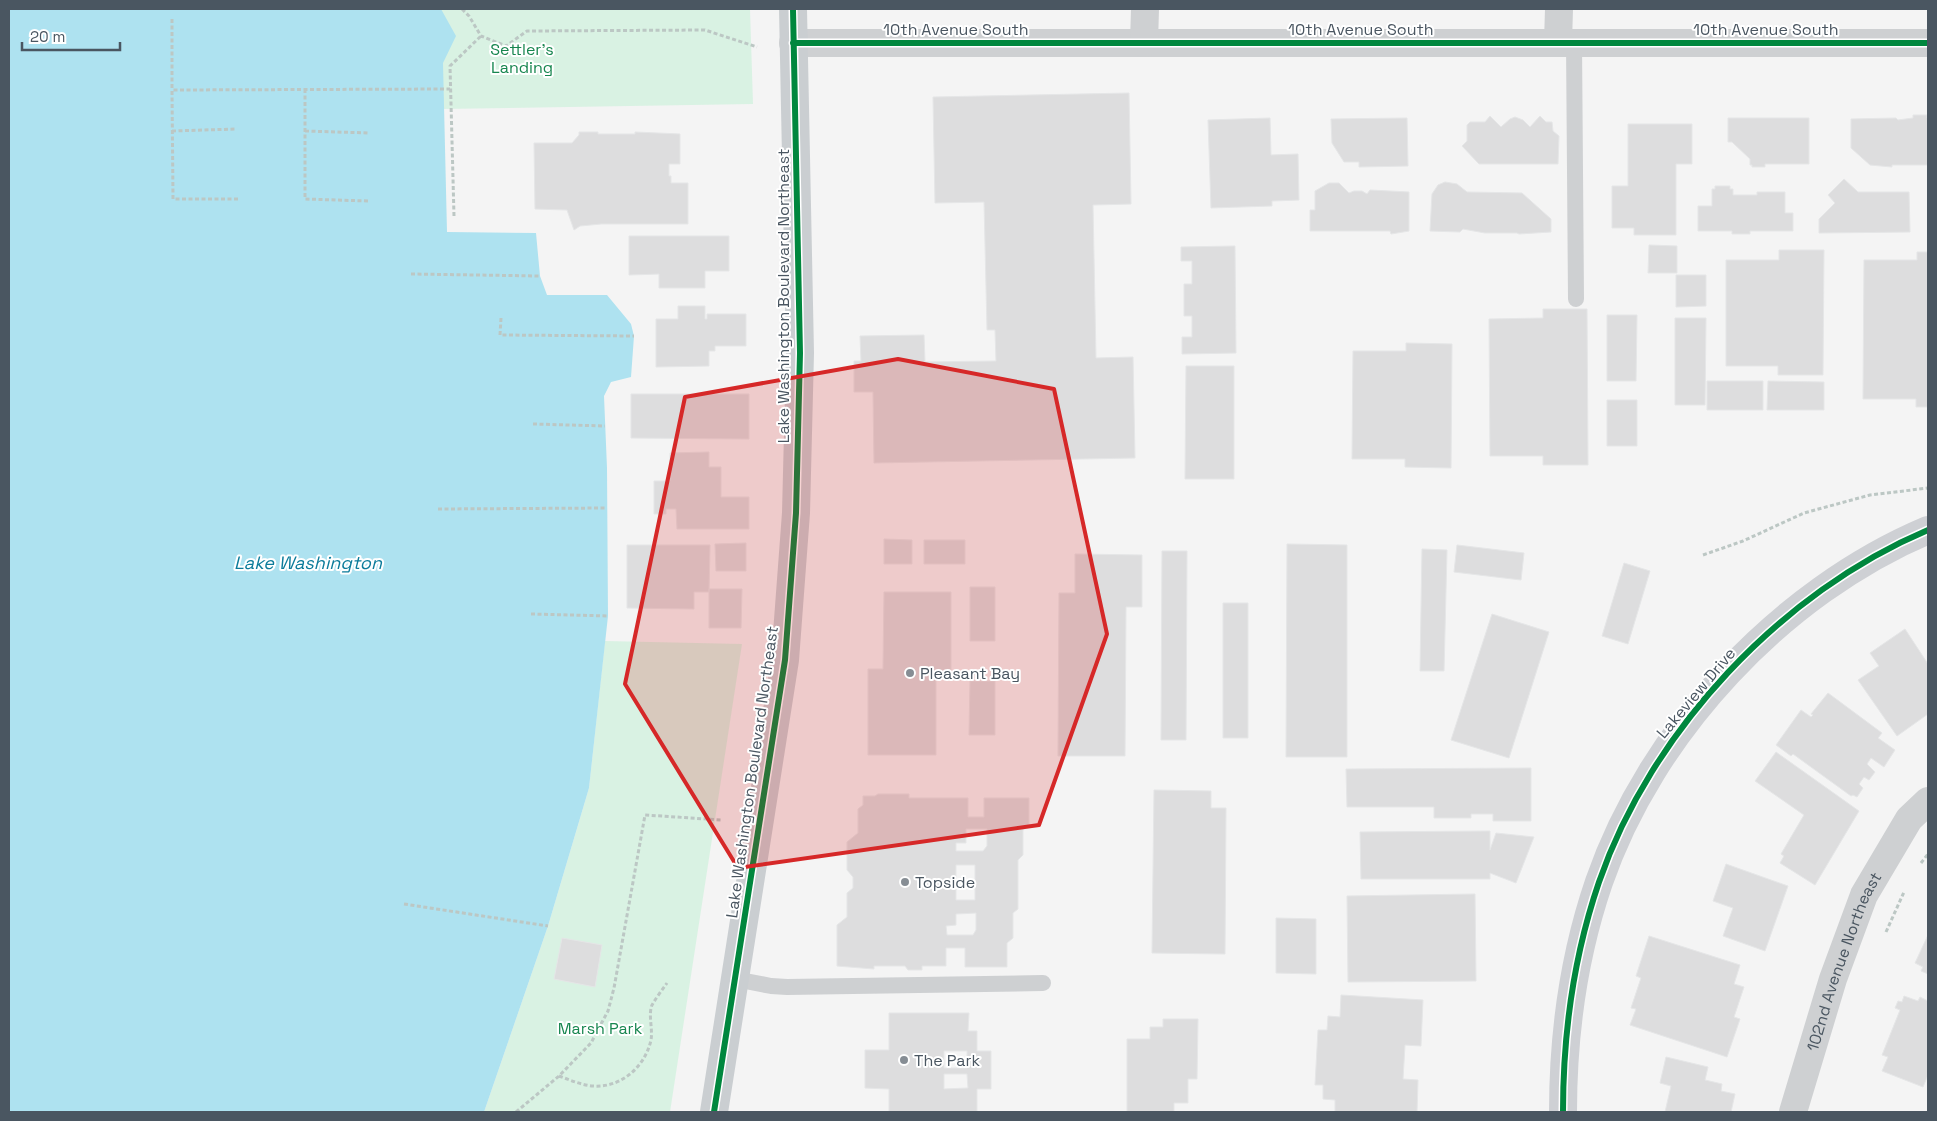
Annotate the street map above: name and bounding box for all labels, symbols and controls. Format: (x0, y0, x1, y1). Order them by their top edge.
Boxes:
street label: 10th Avenue South (883, 19, 1029, 40)
street label: 10th Avenue South (1288, 19, 1434, 40)
street label: 10th Avenue South (1693, 19, 1839, 40)
scale bar (22, 20, 120, 52)
text: 20 m (30, 27, 65, 46)
park label: Settler's Landing (490, 39, 554, 78)
street label: Lake Washington Boulevard Northeast (773, 149, 794, 443)
water label: Lake Washington (234, 551, 383, 574)
street label: Lake Washington Boulevard Northeast (721, 625, 783, 919)
street label: Lakeview Drive (1652, 643, 1740, 743)
place label: Pleasant Bay (920, 663, 1020, 684)
marker: Pleasant Bay (904, 667, 916, 679)
street label: 102nd Avenue Northeast (1801, 868, 1886, 1053)
place label: Topside (915, 872, 975, 893)
marker: Topside (899, 876, 911, 888)
park label: Marsh Park (558, 1018, 643, 1039)
place label: The Park (914, 1050, 980, 1071)
marker: The Park (898, 1054, 910, 1066)

